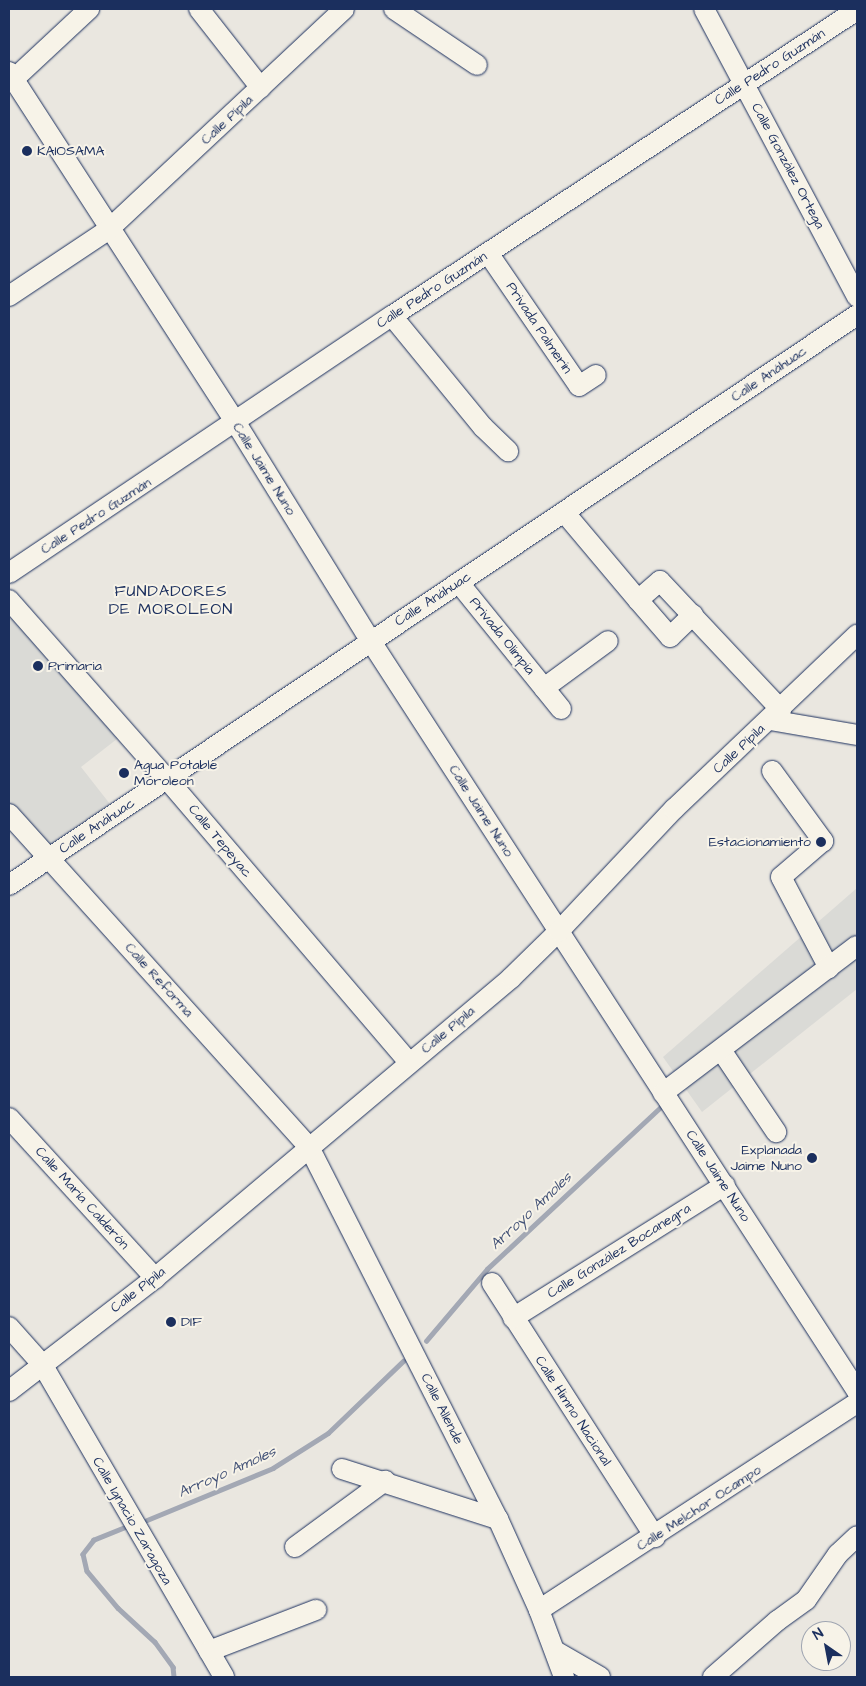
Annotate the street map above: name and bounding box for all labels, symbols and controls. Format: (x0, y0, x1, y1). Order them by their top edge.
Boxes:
street label: Calle Pedro Guzmán (712, 25, 828, 109)
street label: Calle Pípila (198, 92, 256, 148)
street label: Calle González Ortega (748, 100, 828, 232)
place label: KAIOSAMA (37, 143, 104, 159)
marker: KAIOSAMA (21, 145, 33, 157)
street label: Calle Pedro Guzmán (374, 248, 490, 332)
street label: Privada Palmerin (502, 279, 576, 377)
street label: Calle Anáhuac (728, 343, 810, 405)
street label: Calle Jaime Nuno (229, 420, 299, 518)
street label: Calle Pedro Guzmán (38, 474, 154, 558)
street label: Calle Anáhuac (392, 568, 474, 630)
district label: FUNDADORES DE MOROLEON (107, 581, 235, 619)
street label: Privada Olimpia (466, 594, 538, 678)
place label: Primaria (48, 658, 102, 674)
marker: Primaria (32, 660, 44, 672)
street label: Calle Pípila (710, 721, 768, 777)
place label: Agua Potable Moroleon (134, 757, 217, 790)
street label: Calle Jaime Nuno (445, 762, 517, 860)
marker: Agua Potable Moroleon (118, 767, 130, 779)
street label: Calle Anáhuac (56, 795, 138, 857)
street label: Calle Tepeyac (185, 801, 255, 881)
place label: Estacionamiento (709, 834, 811, 850)
marker: Estacionamiento (815, 836, 827, 848)
street label: Calle Reforma (121, 939, 197, 1021)
street label: Calle Pípila (418, 1003, 478, 1057)
street label: Calle Jaime Nuno (682, 1127, 754, 1225)
place label: Explanada Jaime Nuno (731, 1142, 802, 1174)
street label: Calle María Calderón (31, 1143, 133, 1253)
marker: Explanada Jaime Nuno (806, 1152, 818, 1164)
water label: Arroyo Amoles (486, 1169, 576, 1253)
street label: Calle González Bocanegra (544, 1200, 694, 1302)
street label: Calle Pípila (107, 1263, 169, 1317)
place label: DIF (181, 1314, 202, 1330)
marker: DIF (165, 1316, 177, 1328)
street label: Calle Himno Nacional (531, 1353, 615, 1469)
street label: Calle Allende (417, 1371, 467, 1447)
water label: Arroyo Amoles (175, 1442, 279, 1502)
street label: Calle Ignacio Zaragoza (89, 1454, 175, 1588)
street label: Calle Melchor Ocampo (634, 1461, 764, 1555)
north arrow (801, 1621, 851, 1671)
text: N (809, 1623, 828, 1645)

